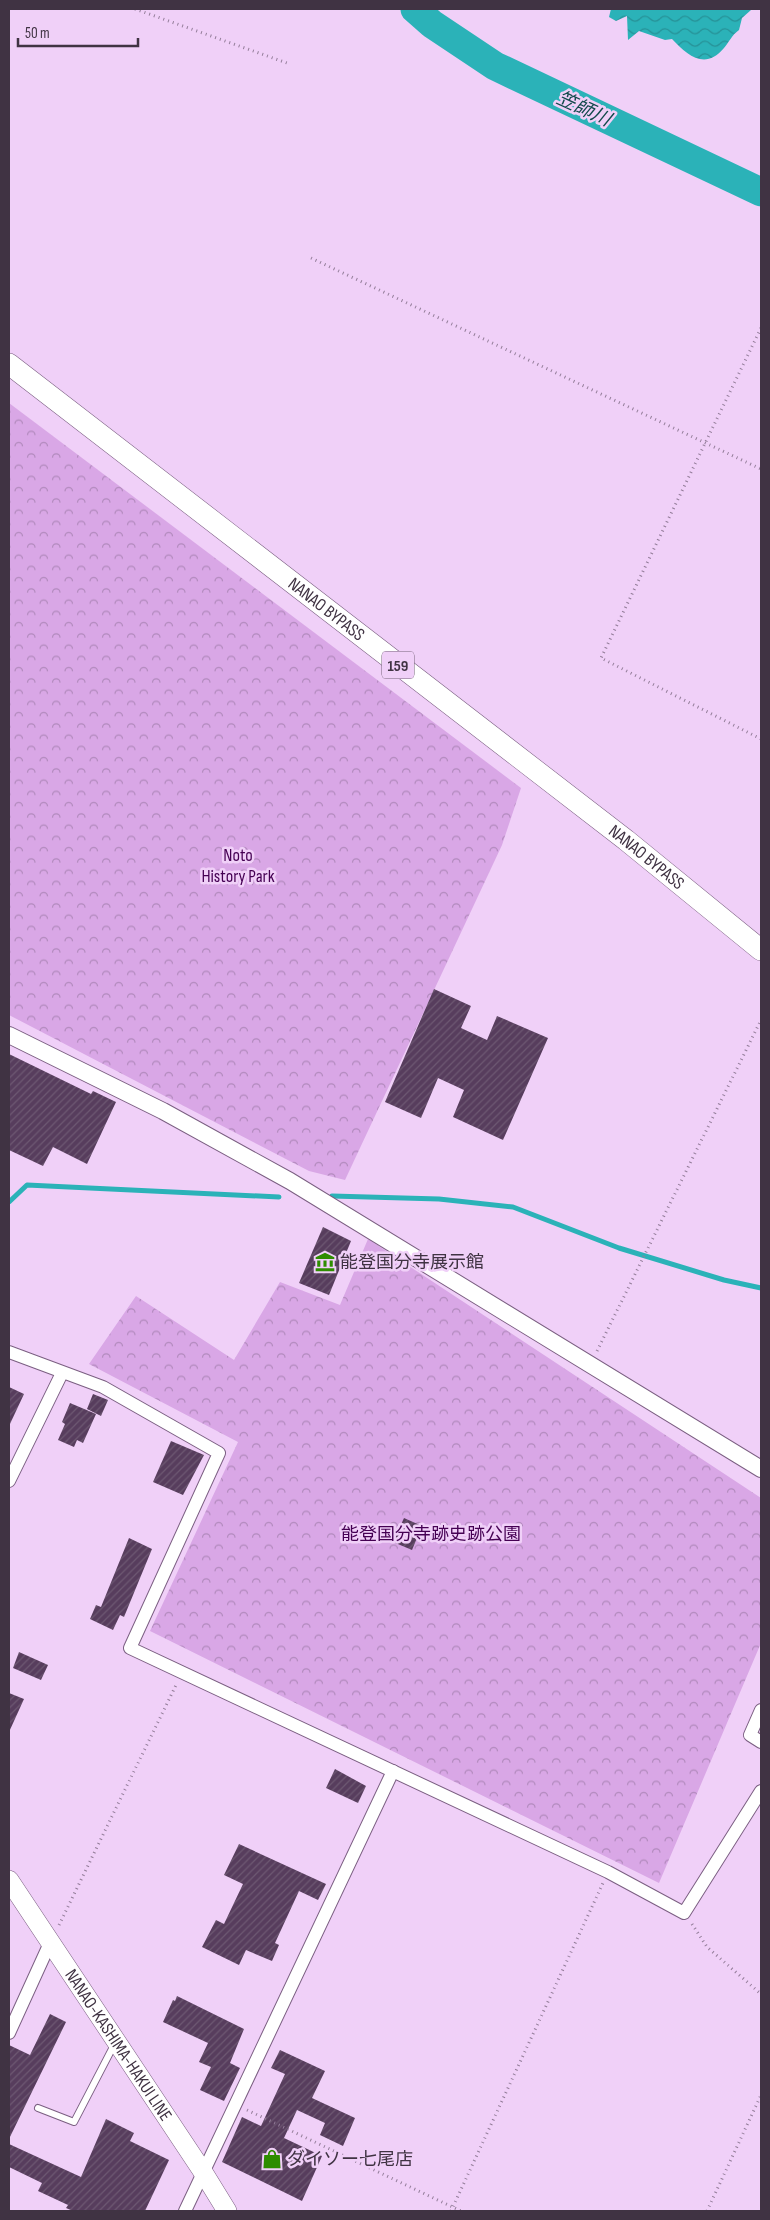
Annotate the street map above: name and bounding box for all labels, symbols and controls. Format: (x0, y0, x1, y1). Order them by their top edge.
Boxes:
scale bar (18, 15, 138, 47)
text: 50 m (25, 24, 50, 43)
water label: 笠師川 (553, 87, 616, 133)
street label: NANAO BYPASS (284, 573, 369, 646)
road number: 159 (382, 652, 414, 678)
street label: NANAO BYPASS (604, 821, 688, 894)
park label: Noto History Park (201, 845, 275, 887)
museum icon: 能登国分寺展示館 (314, 1251, 336, 1273)
place label: 能登国分寺展示館 (340, 1252, 484, 1273)
park label: 能登国分寺跡史跡公園 (341, 1524, 521, 1545)
street label: NANAO-KASHIMA-HAKUI LINE (60, 1965, 176, 2125)
shop icon: ダイソー七尾店 (261, 2148, 283, 2170)
place label: ダイソー七尾店 (287, 2149, 413, 2170)

